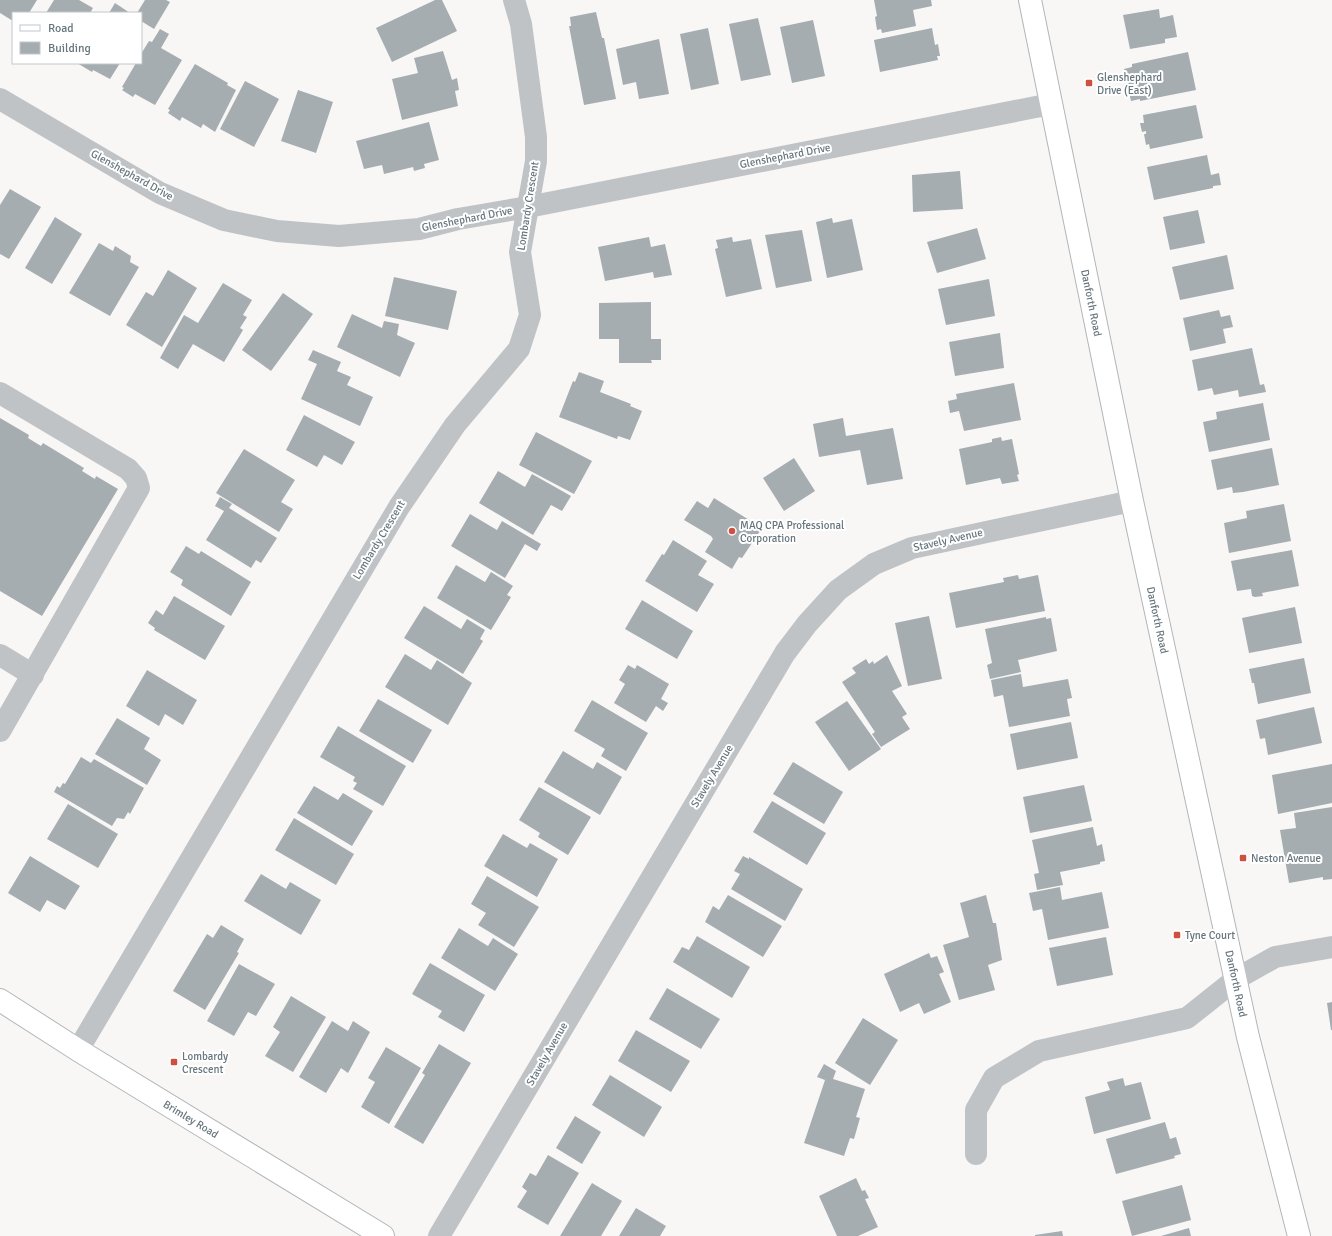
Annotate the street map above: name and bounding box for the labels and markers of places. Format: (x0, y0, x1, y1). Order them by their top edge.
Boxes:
place label: Glenshephard Drive (East) (1097, 71, 1162, 97)
marker: Glenshephard Drive (East) (1084, 78, 1094, 88)
place label: MAQ CPA Professional Corporation (740, 519, 844, 545)
marker: MAQ CPA Professional Corporation (727, 526, 737, 536)
place label: Neston Avenue (1251, 852, 1321, 865)
marker: Neston Avenue (1238, 853, 1248, 863)
place label: Tyne Court (1185, 929, 1235, 942)
marker: Tyne Court (1172, 930, 1182, 940)
place label: Lombardy Crescent (182, 1050, 229, 1076)
marker: Lombardy Crescent (169, 1057, 179, 1067)

